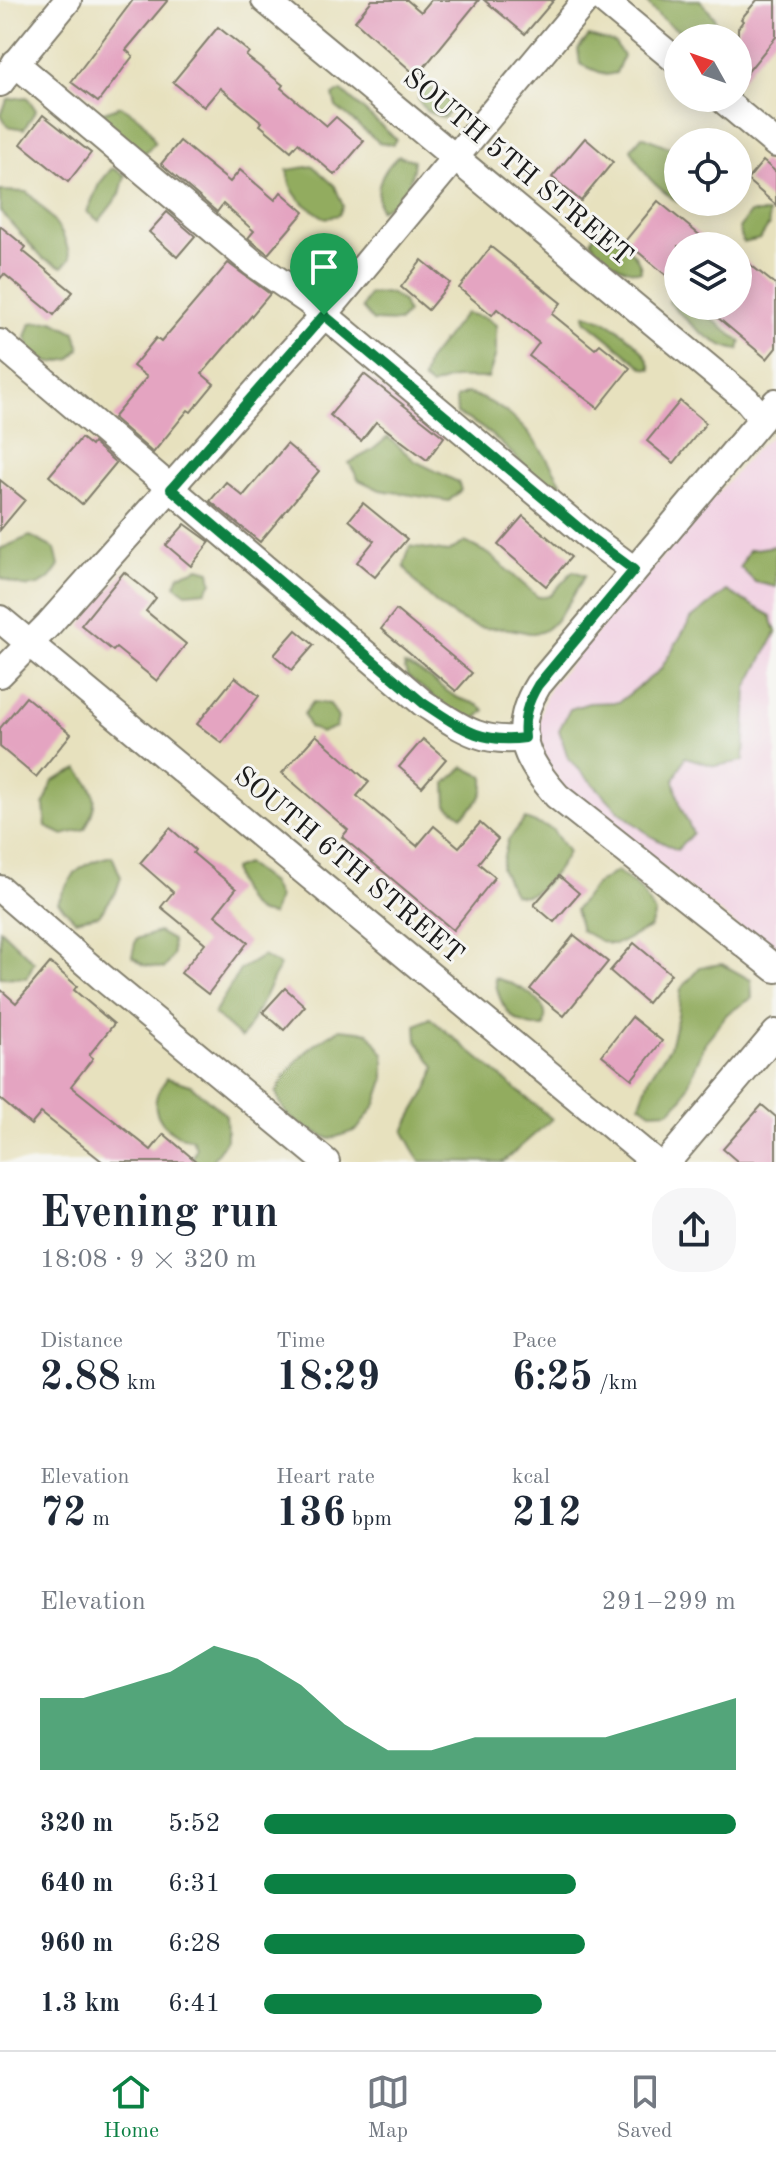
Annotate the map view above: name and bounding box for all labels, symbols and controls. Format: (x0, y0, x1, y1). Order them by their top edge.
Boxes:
north arrow (664, 24, 752, 112)
map controls (664, 24, 752, 320)
street label: SOUTH 5TH STREET (397, 64, 637, 272)
button: locate (664, 128, 752, 216)
button: layers (664, 232, 752, 320)
pin (290, 233, 358, 315)
icon: arrive (302, 245, 346, 289)
street label: SOUTH 6TH STREET (228, 762, 468, 970)
button: share (652, 1188, 736, 1272)
text: Evening run (40, 1192, 278, 1236)
text: 18:08 · 9 × 320 m (40, 1247, 257, 1273)
text: Distance (40, 1330, 123, 1352)
text: Time (276, 1330, 325, 1352)
text: Pace (512, 1330, 557, 1352)
text: 2.88 (40, 1359, 121, 1399)
text: 18:29 (276, 1359, 380, 1399)
text: 6:25 (512, 1359, 593, 1399)
text: km (121, 1372, 156, 1394)
text: /km (593, 1372, 638, 1394)
text: Elevation (40, 1466, 130, 1488)
text: Heart rate (276, 1466, 375, 1488)
text: kcal (512, 1466, 550, 1488)
text: 72 (40, 1495, 86, 1535)
text: 136 (276, 1495, 346, 1535)
text: 212 (512, 1495, 582, 1535)
text: m (86, 1508, 110, 1530)
text: bpm (346, 1508, 392, 1530)
text: Elevation (40, 1589, 146, 1615)
text: 291–299 m (601, 1589, 736, 1615)
text: 320 m (40, 1811, 113, 1837)
text: 5:52 (168, 1811, 221, 1837)
text: 640 m (40, 1871, 113, 1897)
text: 6:31 (168, 1871, 221, 1897)
text: 960 m (40, 1931, 113, 1957)
text: 6:28 (168, 1931, 221, 1957)
text: 1.3 km (40, 1991, 120, 2017)
text: 6:41 (168, 1991, 221, 2017)
tab: Home (103, 2070, 159, 2145)
tab: Map (366, 2070, 410, 2145)
tab: Saved (617, 2070, 673, 2145)

